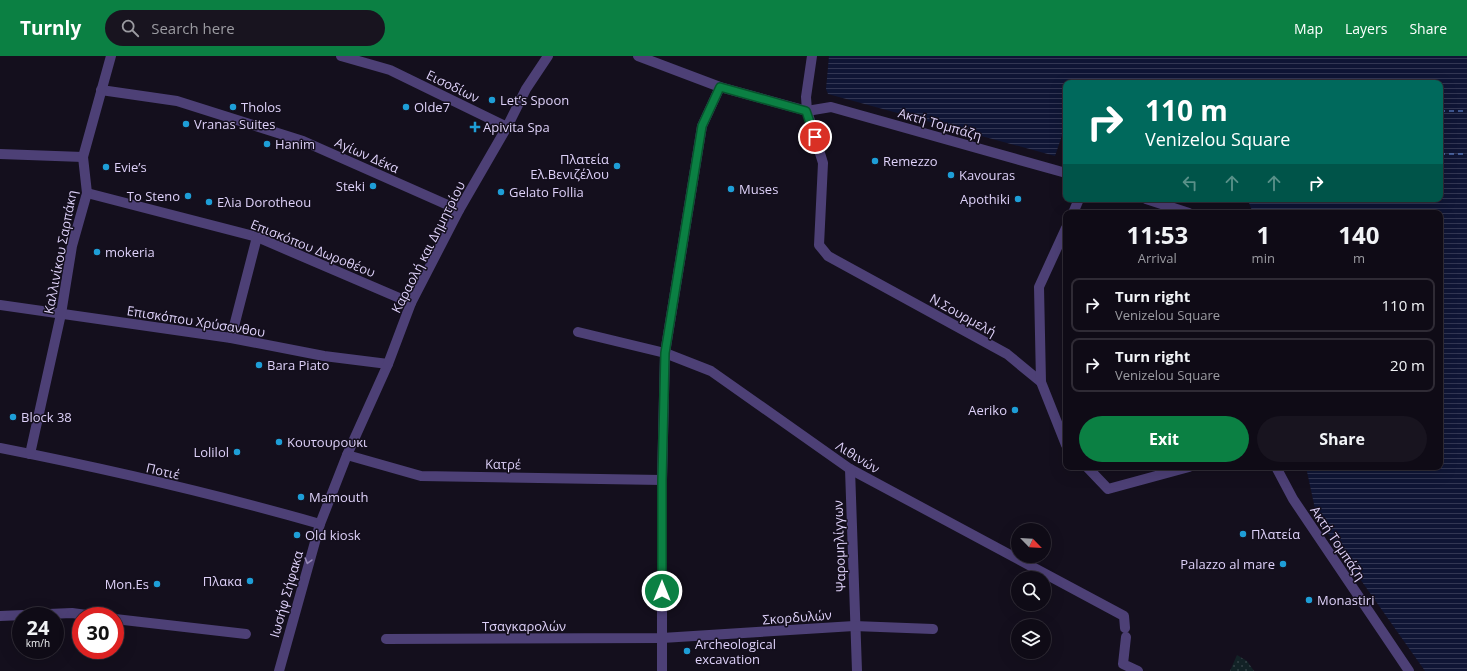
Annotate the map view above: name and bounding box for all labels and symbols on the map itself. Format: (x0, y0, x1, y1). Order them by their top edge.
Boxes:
street label: Εισοδίων (424, 65, 482, 107)
place label: Let’s Spoon (500, 91, 569, 109)
marker: Let’s Spoon (487, 95, 497, 105)
place label: Tholos (241, 98, 281, 116)
place label: Olde7 (414, 98, 450, 116)
marker: Tholos (228, 102, 238, 112)
marker: Olde7 (401, 102, 411, 112)
street label: Ακτή Τομπάζη (896, 103, 984, 145)
place label: Vranas Suites (194, 115, 276, 133)
place label: Apivita Spa (483, 118, 550, 136)
marker: Vranas Suites (181, 119, 191, 129)
pin (798, 120, 832, 154)
marker: Apivita Spa (470, 122, 480, 132)
street label: Αγίων Δέκα (332, 133, 402, 177)
place label: Hanim (275, 135, 315, 153)
marker: Hanim (262, 139, 272, 149)
place label: Πλατεία Ελ.Βενιζέλου (530, 150, 609, 183)
place label: Remezzo (883, 152, 938, 170)
marker: Remezzo (870, 156, 880, 166)
place label: Evie’s (114, 158, 147, 176)
marker: Πλατεία Ελ.Βενιζέλου (612, 161, 622, 171)
marker: Evie’s (101, 162, 111, 172)
place label: Kavouras (959, 166, 1015, 184)
marker: Kavouras (946, 170, 956, 180)
place label: Steki (336, 177, 365, 195)
street label: Καραολή και Δημητρίου (387, 178, 469, 316)
place label: Muses (739, 180, 778, 198)
marker: Steki (368, 181, 378, 191)
place label: Gelato Follia (509, 183, 584, 201)
marker: Muses (726, 184, 736, 194)
place label: To Steno (127, 187, 180, 205)
marker: Gelato Follia (496, 187, 506, 197)
street label: Καλλινίκου Σαρπάκη (39, 188, 81, 316)
place label: Apothiki (960, 190, 1010, 208)
marker: To Steno (183, 191, 193, 201)
place label: Eλia Dorotheou (217, 193, 311, 211)
marker: Apothiki (1013, 194, 1023, 204)
marker: Eλia Dorotheou (204, 197, 214, 207)
street label: Επισκόπου Δωροθέου (248, 215, 378, 281)
place label: mokeria (105, 243, 155, 261)
marker: mokeria (92, 247, 102, 257)
street label: Ν.Σουρμελή (927, 289, 999, 341)
street label: Επισκόπου Χρύσανθου (126, 301, 267, 341)
place label: Bara Piato (267, 356, 329, 374)
marker: Bara Piato (254, 360, 264, 370)
place label: Aeriko (968, 401, 1007, 419)
marker: Aeriko (1010, 405, 1020, 415)
place label: Block 38 (21, 408, 72, 426)
marker: Block 38 (8, 412, 18, 422)
place label: Κουτουρουκι (287, 433, 368, 451)
marker: Κουτουρουκι (274, 437, 284, 447)
street label: Λιθινών (833, 437, 883, 477)
place label: Lolilol (193, 443, 229, 461)
marker: Lolilol (232, 447, 242, 457)
street label: Κατρέ (485, 455, 521, 473)
street label: Ποτιέ (144, 458, 182, 484)
place label: Mamouth (309, 488, 368, 506)
marker: Mamouth (296, 492, 306, 502)
street label: Ψαρομηλίγγων (828, 500, 850, 592)
street label: Ακτή Τομπάζη (1306, 502, 1370, 584)
north arrow (1011, 523, 1051, 563)
place label: Πλατεία (1251, 525, 1300, 543)
place label: Old kiosk (305, 526, 361, 544)
marker: Πλατεία (1238, 529, 1248, 539)
marker: Old kiosk (292, 530, 302, 540)
street label: Ιωσήφ Σήφακα (265, 548, 307, 640)
place label: Palazzo al mare (1180, 555, 1275, 573)
one-way arrow (305, 558, 313, 565)
marker: Palazzo al mare (1278, 559, 1288, 569)
position arrow (641, 570, 683, 612)
place label: Πλακα (203, 572, 242, 590)
place label: Mon.Es (105, 575, 149, 593)
marker: Πλακα (245, 576, 255, 586)
marker: Mon.Es (152, 579, 162, 589)
place label: Monastiri (1317, 591, 1374, 609)
marker: Monastiri (1304, 595, 1314, 605)
street label: Σκορδυλών (762, 606, 832, 628)
speed limit sign: 30 (72, 607, 124, 659)
street label: Τσαγκαρολών (482, 617, 566, 635)
place label: Archeological excavation (695, 635, 776, 668)
marker: Archeological excavation (682, 646, 692, 656)

